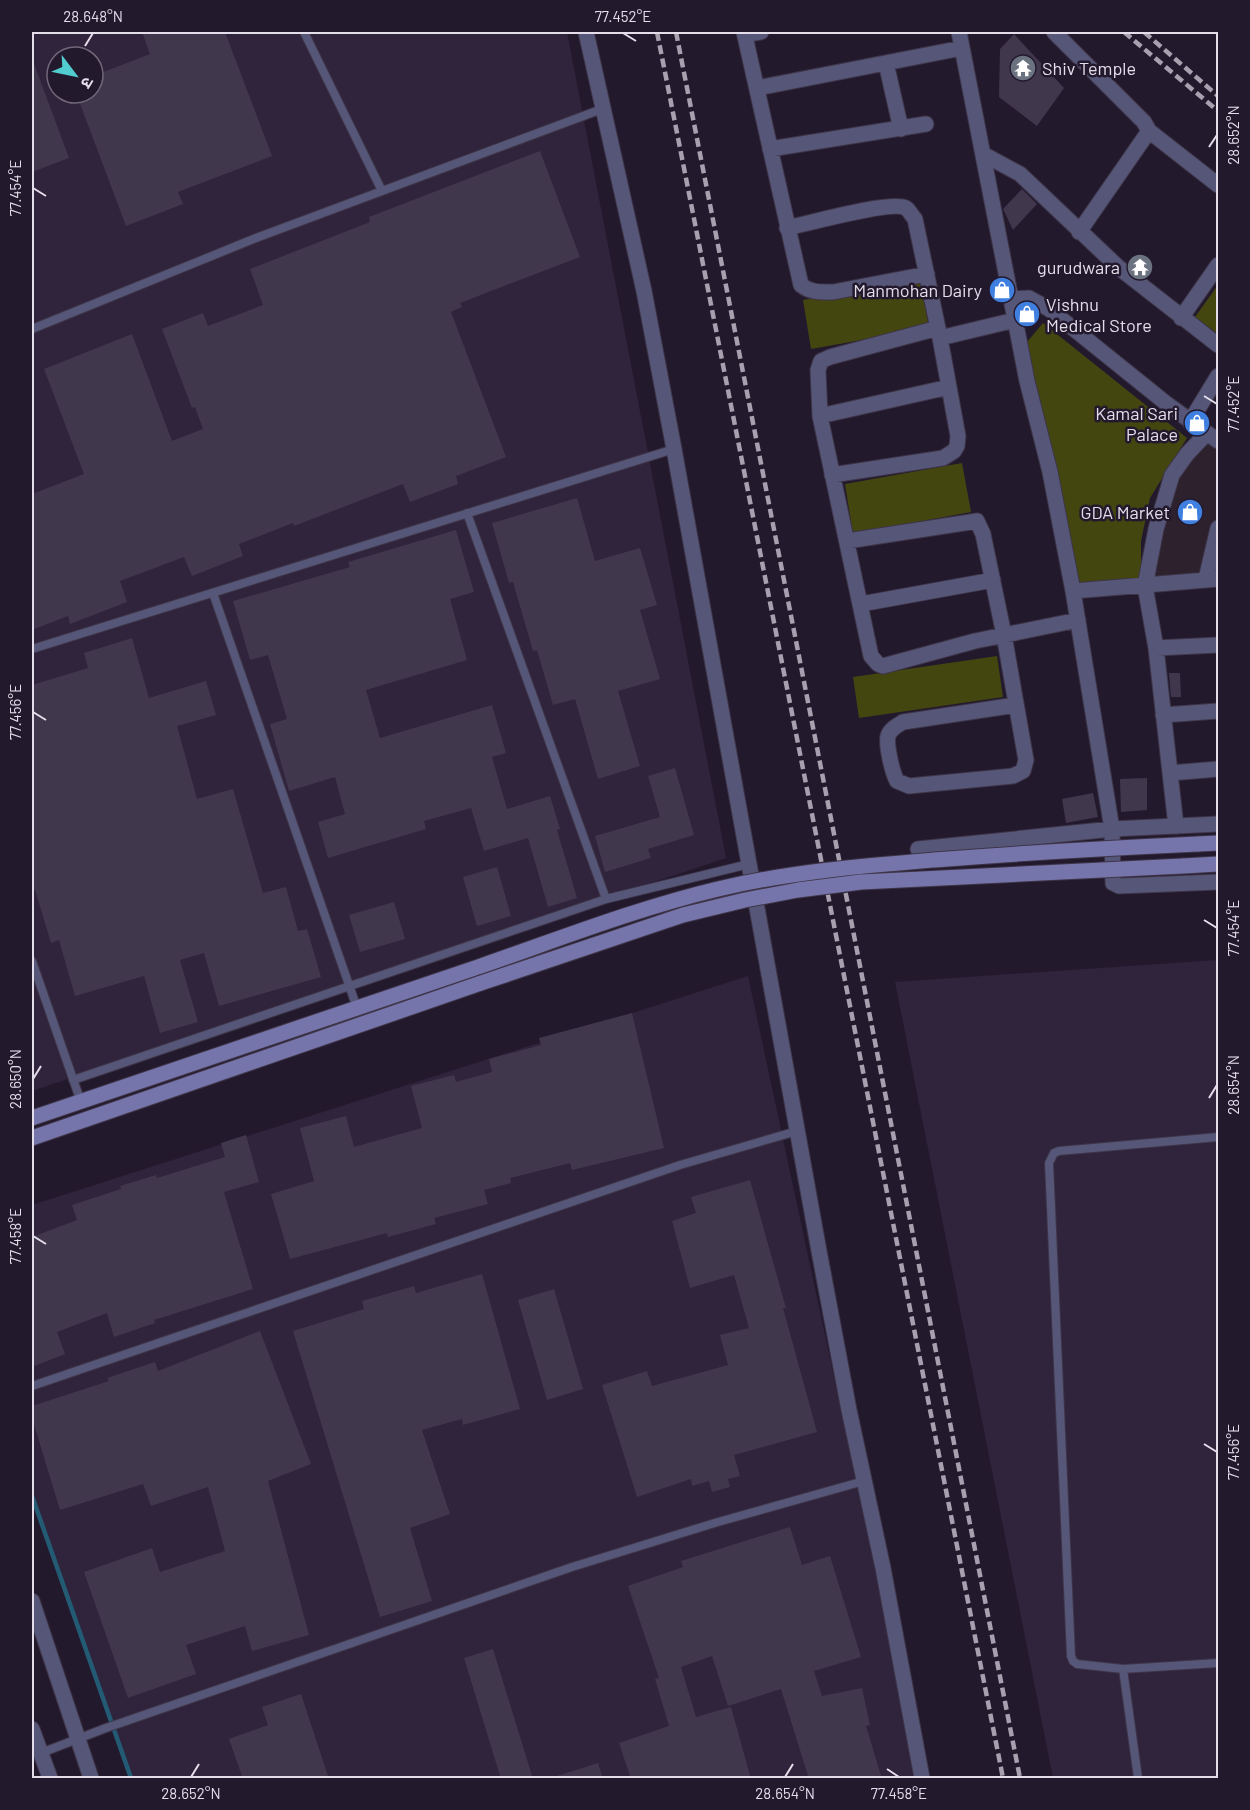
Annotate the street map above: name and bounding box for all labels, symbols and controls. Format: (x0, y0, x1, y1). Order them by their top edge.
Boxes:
text: 28.648°N (63, 7, 123, 25)
text: 77.452°E (595, 7, 651, 25)
north arrow (45, 45, 105, 105)
temple icon: Shiv Temple (1008, 53, 1038, 83)
place label: Shiv Temple (1042, 57, 1136, 79)
text: उ (77, 74, 99, 93)
text: 28.652°N (1224, 105, 1242, 165)
text: 77.454°E (6, 160, 24, 216)
temple icon: gurudwara (1125, 252, 1155, 282)
place label: gurudwara (1037, 256, 1120, 278)
shop icon: Manmohan Dairy (987, 275, 1017, 305)
place label: Manmohan Dairy (853, 279, 982, 301)
place label: Vishnu Medical Store (1046, 293, 1152, 336)
shop icon: Vishnu Medical Store (1012, 299, 1042, 329)
text: 77.452°E (1224, 376, 1242, 432)
place label: Kamal Sari Palace (1095, 402, 1178, 445)
shop icon: Kamal Sari Palace (1182, 408, 1212, 438)
shop icon: GDA Market (1175, 497, 1205, 527)
place label: GDA Market (1080, 501, 1170, 523)
text: 77.456°E (6, 684, 24, 740)
text: 77.454°E (1224, 900, 1242, 956)
text: 28.650°N (6, 1049, 24, 1109)
text: 28.654°N (1224, 1055, 1242, 1115)
text: 77.458°E (6, 1208, 24, 1264)
text: 77.456°E (1224, 1424, 1242, 1480)
text: 28.652°N (161, 1784, 221, 1802)
text: 28.654°N (755, 1784, 815, 1802)
text: 77.458°E (871, 1784, 927, 1802)

